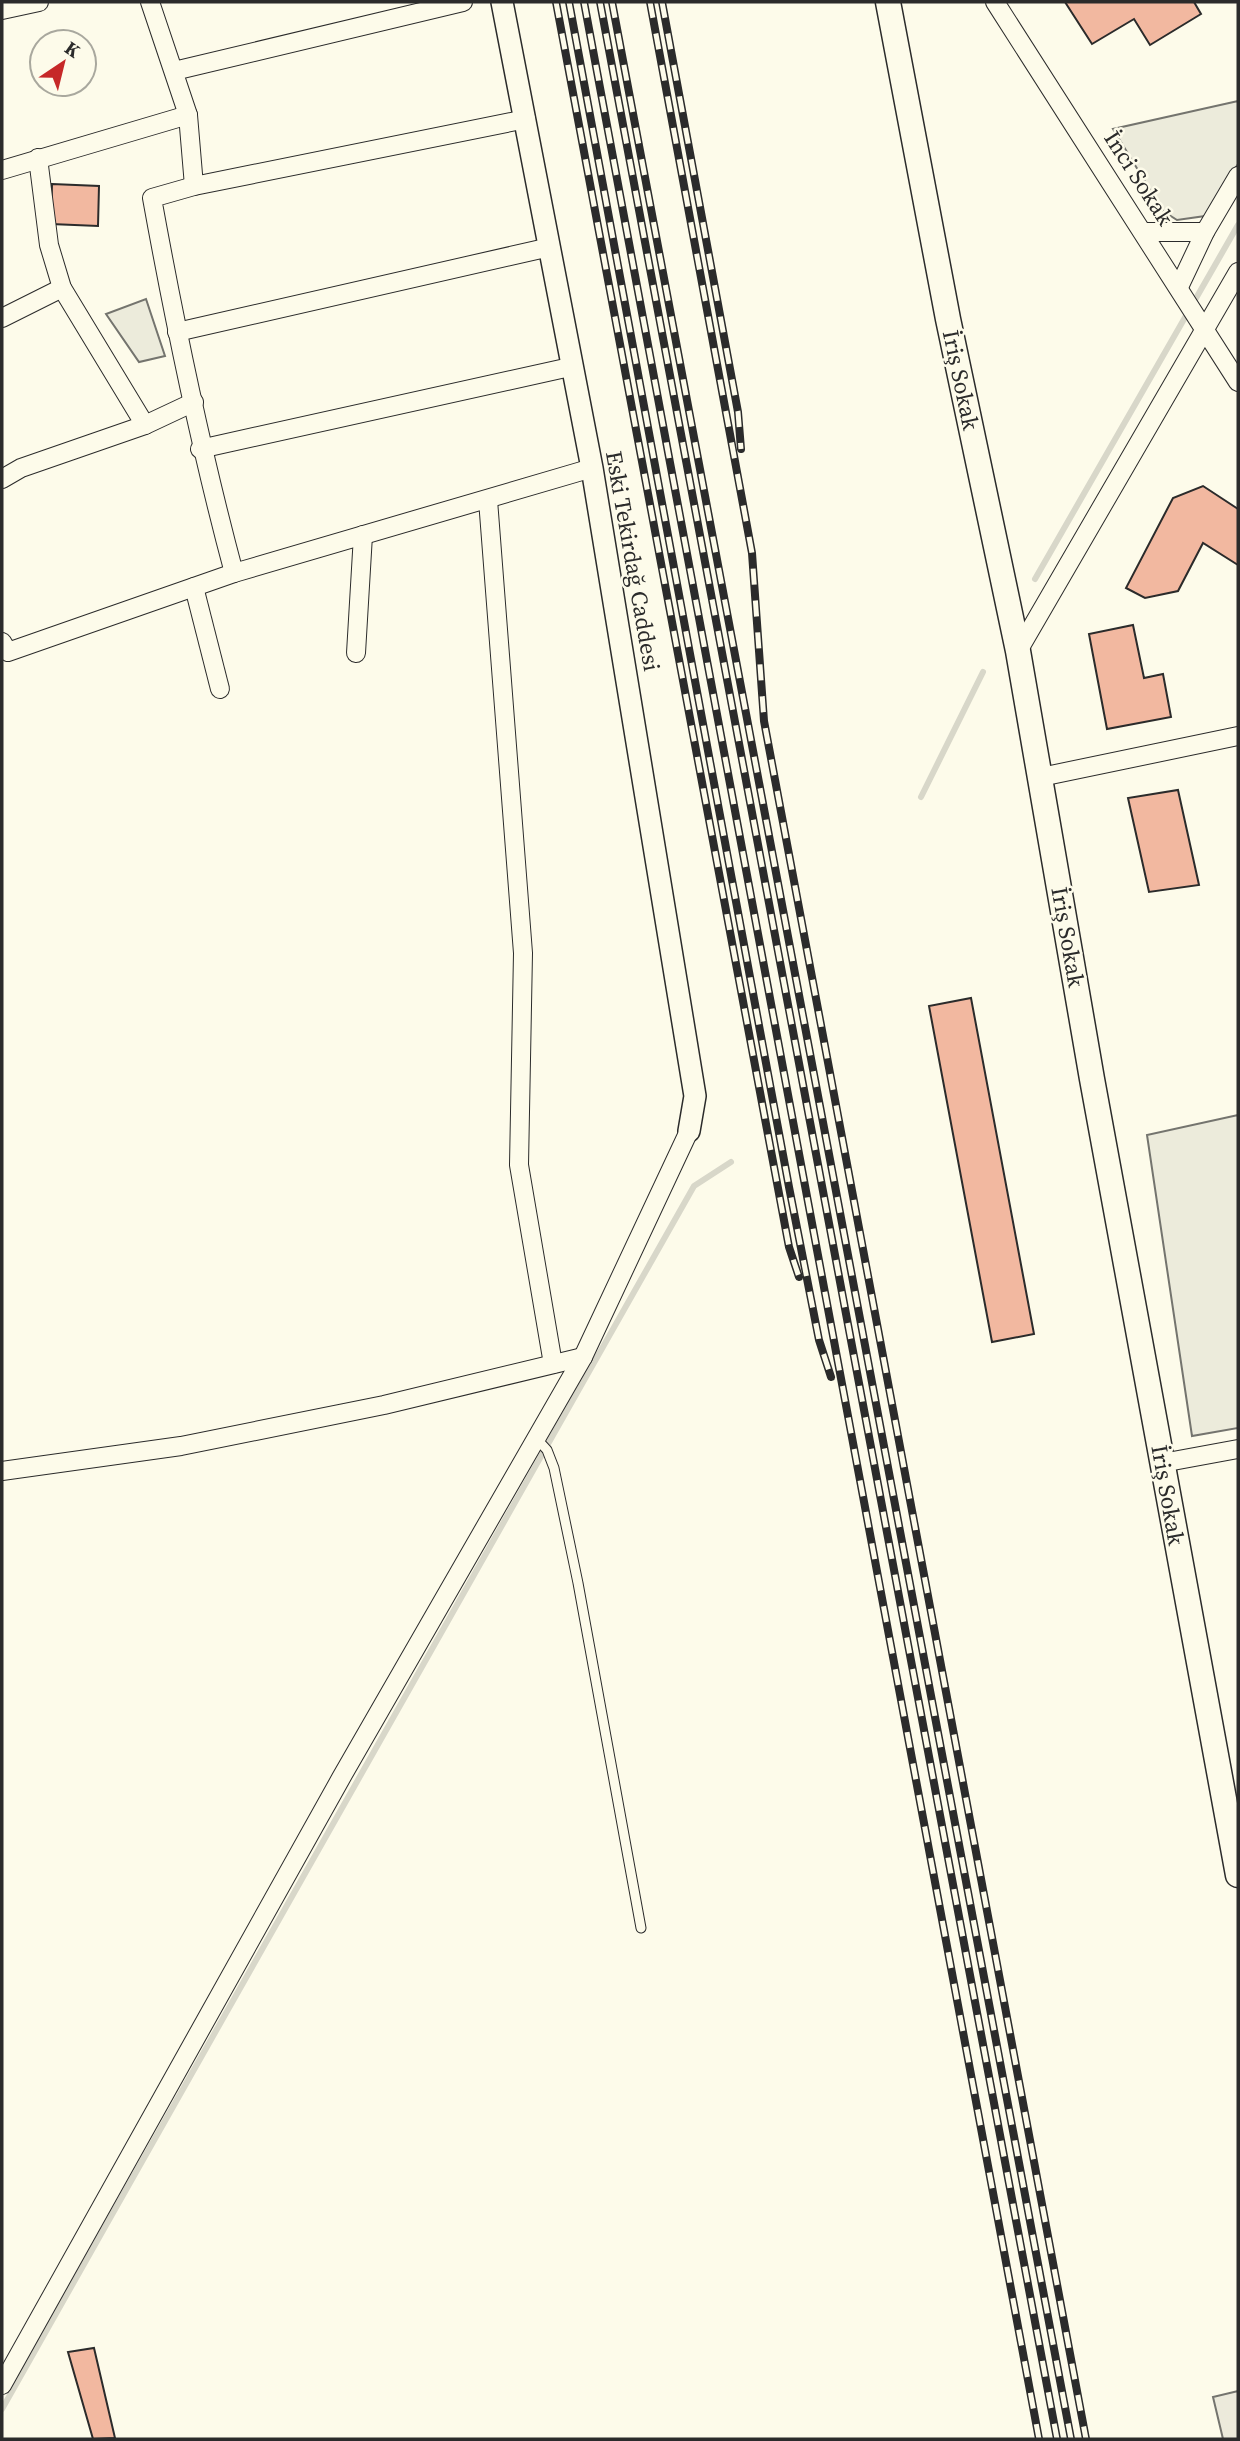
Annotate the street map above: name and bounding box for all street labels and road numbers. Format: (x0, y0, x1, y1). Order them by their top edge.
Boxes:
street label: İnci Sokak (1096, 124, 1182, 232)
street label: İriş Sokak (935, 327, 987, 433)
street label: Eski Tekirdağ Caddesi (598, 448, 668, 674)
street label: İriş Sokak (1043, 884, 1093, 990)
street label: İriş Sokak (1143, 1442, 1193, 1548)

